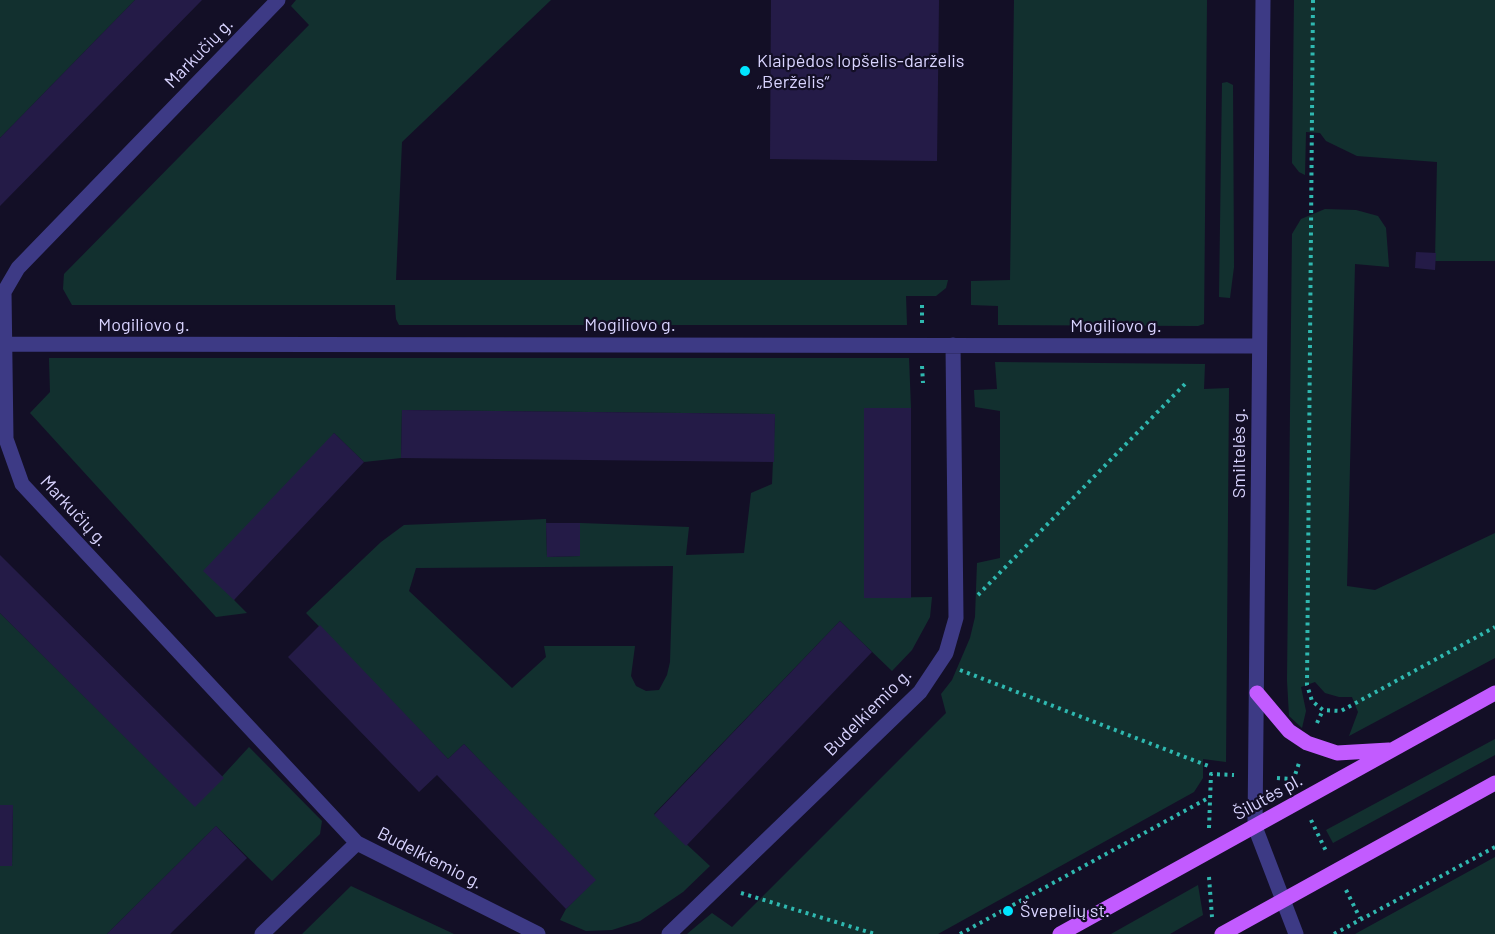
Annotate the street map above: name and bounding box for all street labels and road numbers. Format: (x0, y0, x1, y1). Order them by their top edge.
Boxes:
street label: Markučių g. (160, 13, 238, 93)
street label: Mogiliovo g. (98, 314, 190, 336)
street label: Mogiliovo g. (584, 314, 676, 336)
street label: Mogiliovo g. (1070, 315, 1162, 337)
street label: Smiltelės g. (1228, 408, 1250, 498)
street label: Markučių g. (36, 471, 112, 551)
street label: Budelkiemio g. (820, 664, 916, 760)
street label: Šilutės pl. (1230, 769, 1306, 825)
street label: Budelkiemio g. (374, 822, 486, 894)

